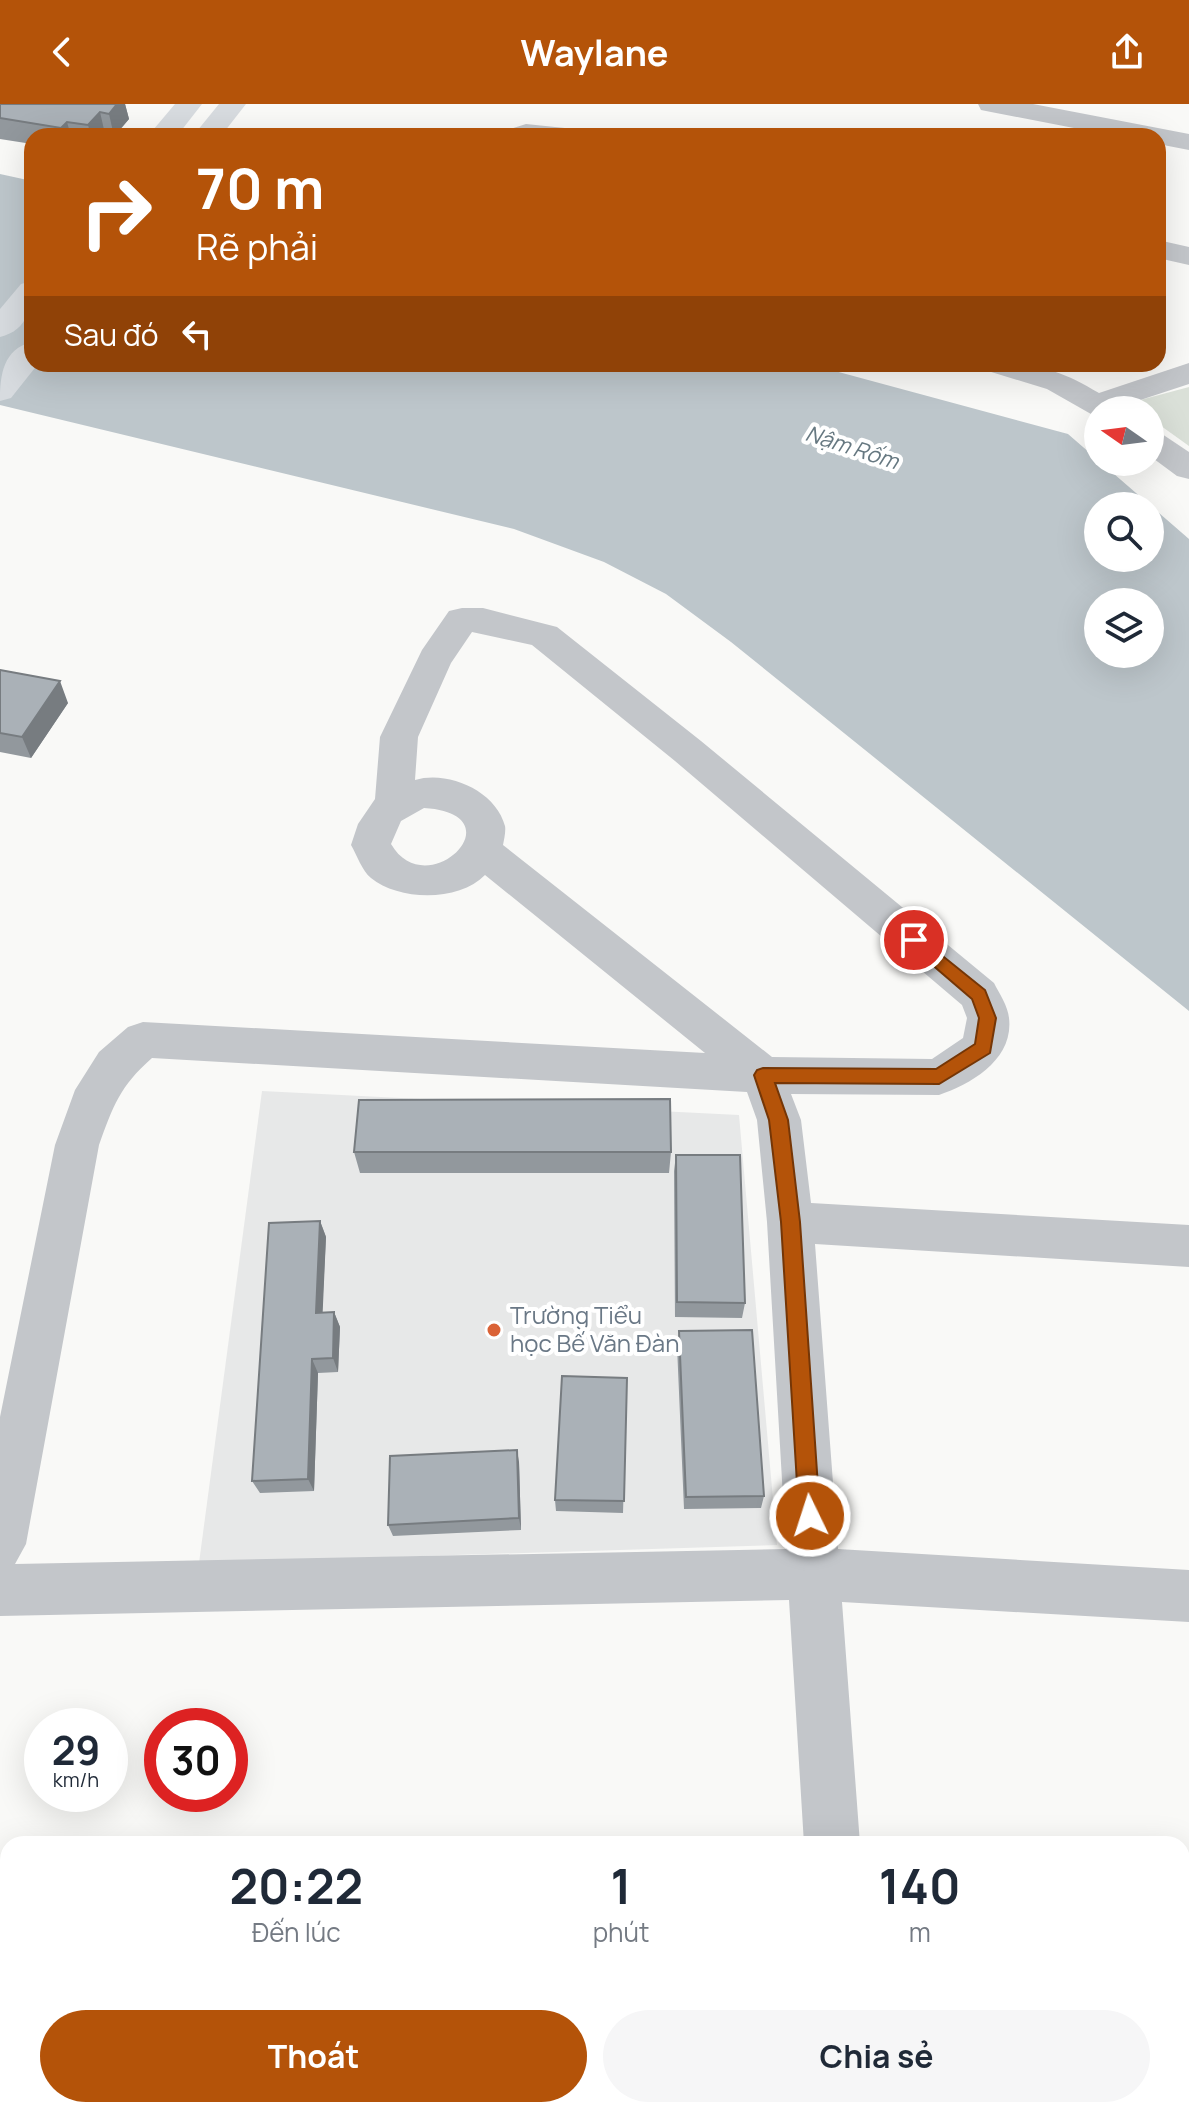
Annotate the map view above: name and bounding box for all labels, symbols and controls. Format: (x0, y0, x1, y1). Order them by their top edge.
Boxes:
text: Waylane (520, 28, 669, 77)
icon: back (40, 30, 84, 74)
icon: share (1105, 30, 1149, 74)
text: 70 m (196, 149, 324, 226)
icon: right (64, 160, 168, 264)
text: Rẽ phải (196, 222, 318, 271)
icon: left (175, 312, 219, 356)
text: Sau đó (64, 314, 159, 355)
north arrow (1084, 396, 1164, 476)
map controls (1084, 396, 1164, 668)
water label: Nậm Rốm (802, 418, 903, 476)
button: search (1084, 492, 1164, 572)
button: layers (1084, 588, 1164, 668)
pin (880, 906, 948, 974)
icon: arrive (892, 918, 936, 962)
place label: Trường Tiểu học Bế Văn Đàn (510, 1298, 679, 1359)
marker: Trường Tiểu học Bế Văn Đàn (485, 1321, 503, 1339)
position arrow (768, 1474, 852, 1558)
speed limit sign: 30 (144, 1708, 248, 1812)
text: 29 (52, 1722, 100, 1777)
text: km/h (53, 1766, 99, 1793)
text: 20:22 (229, 1853, 363, 1918)
text: 1 (610, 1853, 631, 1918)
text: 140 (879, 1853, 961, 1918)
text: Đến lúc (252, 1914, 341, 1950)
text: phút (593, 1914, 649, 1950)
text: m (909, 1914, 931, 1950)
button: Thoát (40, 2010, 587, 2102)
button: Chia sẻ (603, 2010, 1150, 2102)

